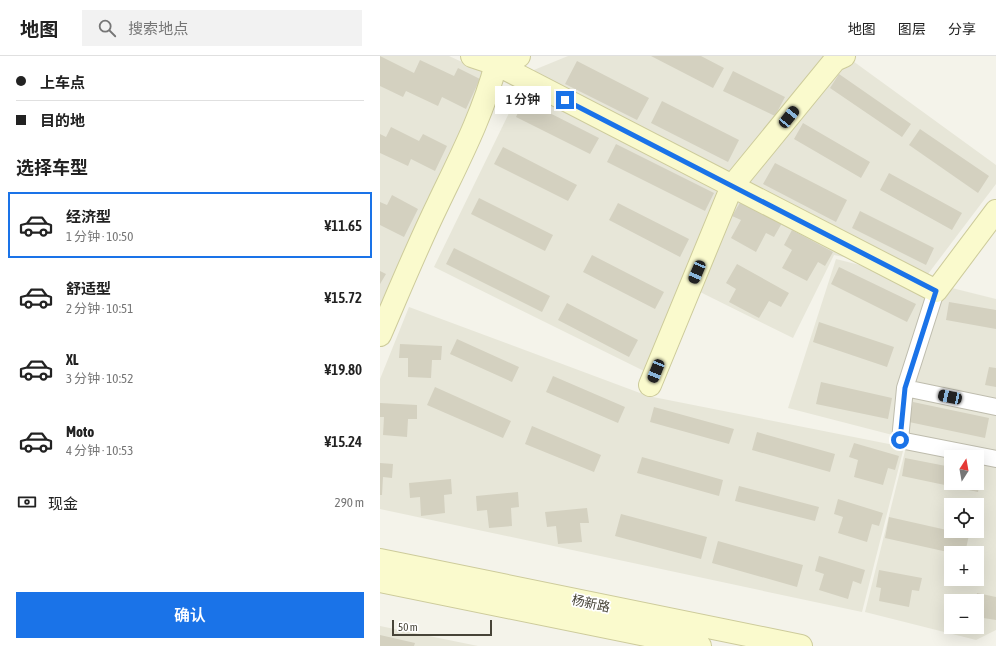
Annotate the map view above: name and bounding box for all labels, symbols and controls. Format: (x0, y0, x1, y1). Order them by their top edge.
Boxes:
search box (82, 10, 362, 46)
icon: search (96, 17, 118, 39)
text: 地图 (20, 18, 58, 40)
text: 搜索地点 (128, 20, 188, 37)
text: 地图 (848, 21, 876, 37)
text: 图层 (898, 21, 926, 37)
text: 分享 (948, 21, 976, 37)
text: 上车点 (40, 74, 85, 91)
callout: 1 分钟 (495, 86, 551, 114)
route end (556, 91, 574, 109)
text: 1 分钟 (506, 92, 540, 107)
car (777, 104, 801, 130)
text: 目的地 (40, 112, 85, 129)
text: 选择车型 (16, 157, 88, 178)
icon: car (18, 207, 54, 243)
text: 经济型 (66, 208, 111, 225)
text: ¥11.65 (324, 217, 362, 234)
text: 1 分钟 · 10:50 (66, 229, 133, 244)
car (687, 259, 707, 285)
icon: car (18, 279, 54, 315)
text: 舒适型 (66, 280, 111, 297)
text: ¥15.72 (324, 289, 362, 306)
text: 2 分钟 · 10:51 (66, 301, 133, 316)
icon: car (18, 351, 54, 387)
text: XL (66, 351, 79, 368)
car (646, 358, 666, 384)
text: ¥19.80 (324, 361, 362, 378)
text: 3 分钟 · 10:52 (66, 371, 133, 386)
car (937, 389, 963, 405)
icon: car (18, 423, 54, 459)
text: Moto (66, 423, 94, 440)
route start (891, 431, 909, 449)
text: ¥15.24 (324, 433, 362, 450)
text: 4 分钟 · 10:53 (66, 443, 133, 458)
north arrow (944, 450, 984, 490)
map controls (944, 450, 984, 634)
icon: cash (16, 491, 38, 513)
text: 现金 (48, 495, 78, 512)
text: 290 m (335, 495, 364, 510)
button: locate (944, 498, 984, 538)
button: + (944, 546, 984, 586)
button: 确认 (16, 592, 364, 638)
street label: 杨新路 (570, 592, 612, 615)
button: − (944, 594, 984, 634)
scale bar (392, 618, 492, 637)
text: 50 m (398, 621, 418, 633)

